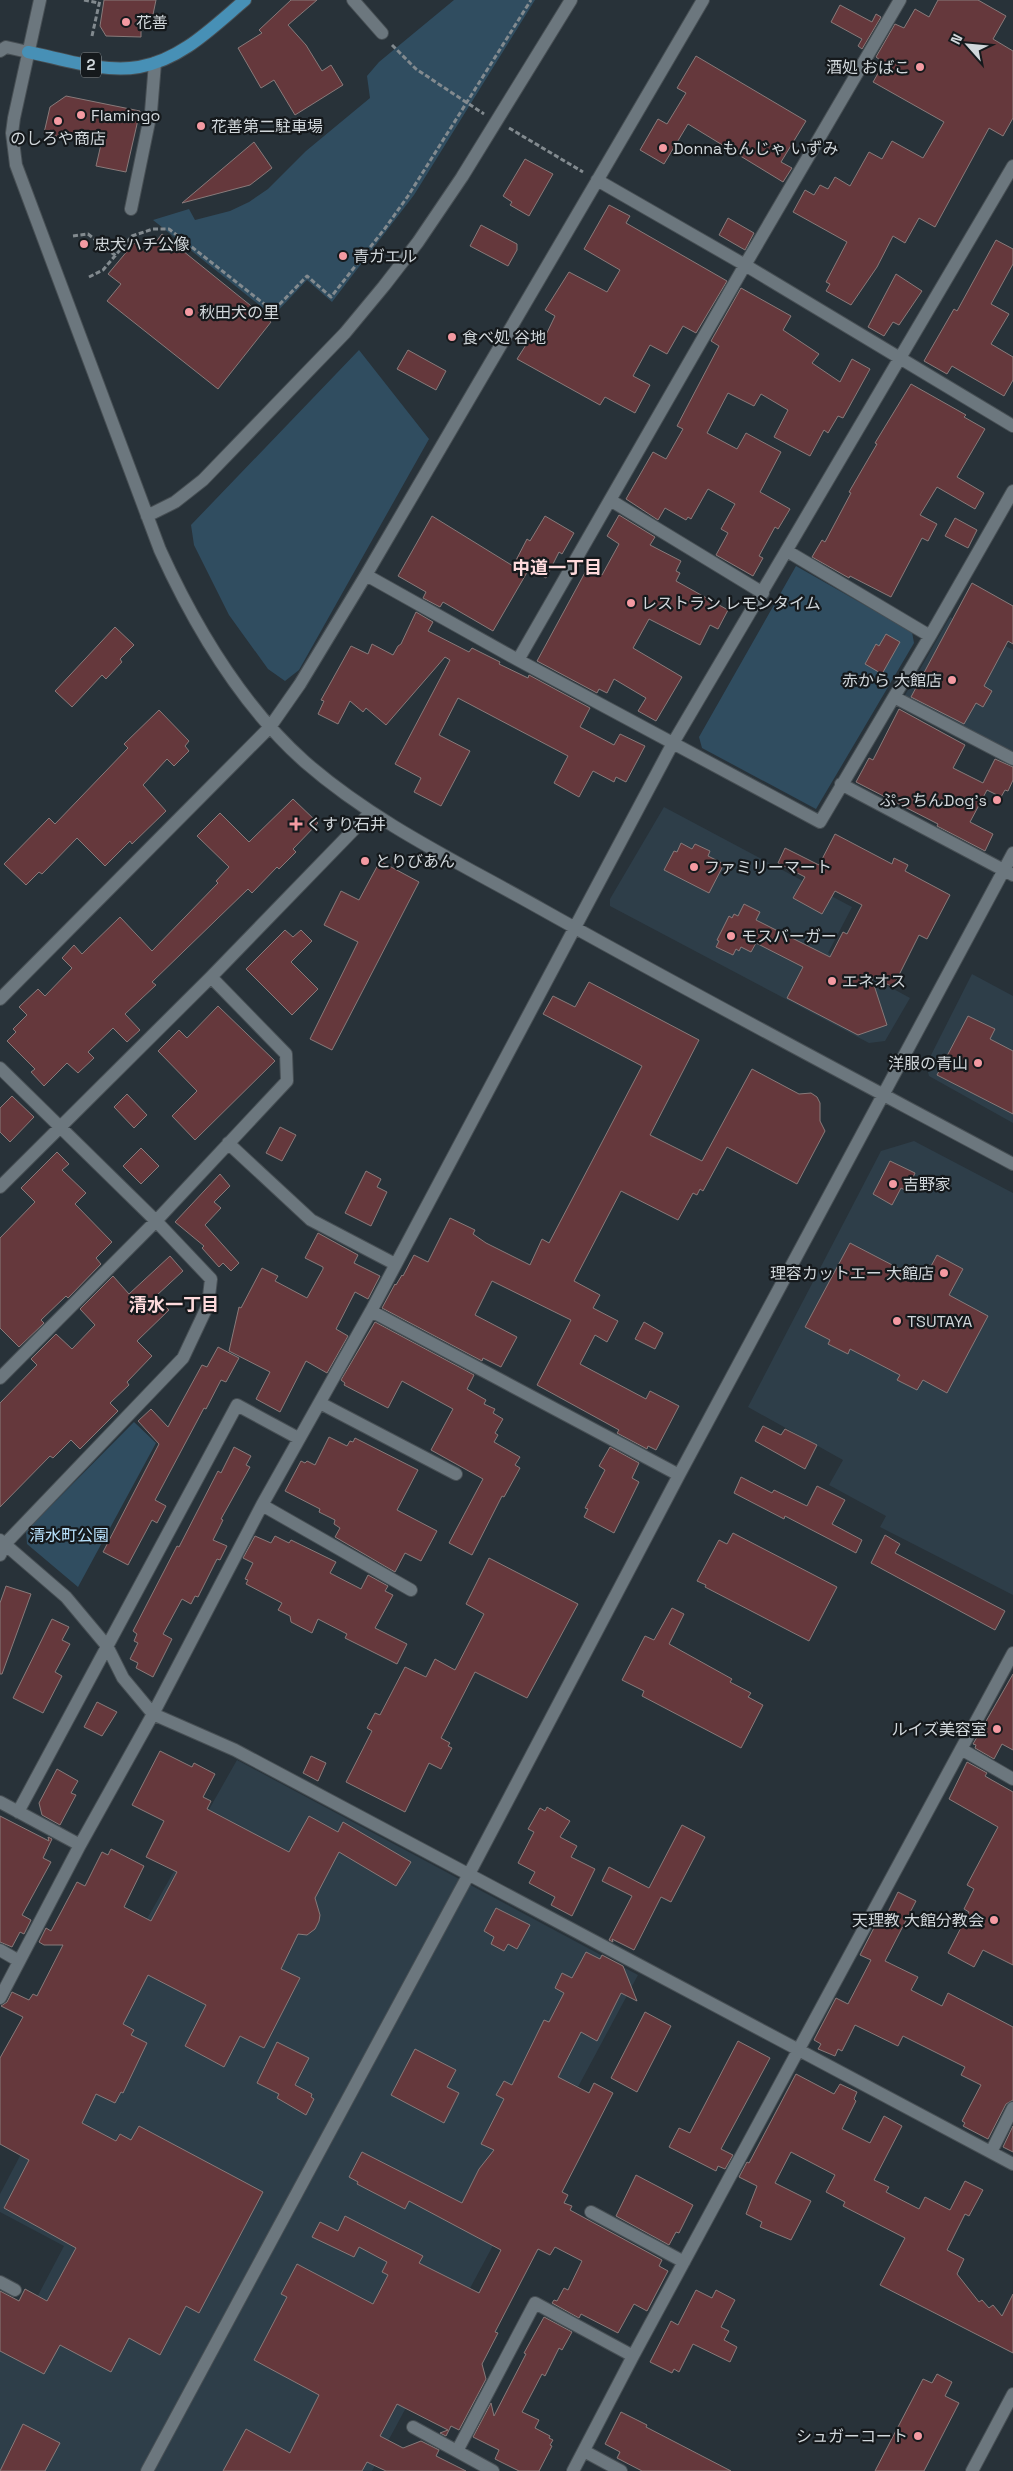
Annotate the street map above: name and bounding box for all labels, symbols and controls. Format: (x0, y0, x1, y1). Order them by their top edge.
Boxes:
place label: 花善 (136, 12, 168, 33)
marker: 花善 (120, 16, 132, 28)
north arrow (943, 20, 993, 70)
text: N (946, 31, 967, 47)
road number: 2 (81, 52, 101, 78)
place label: 酒処 おばこ (826, 57, 910, 78)
marker: 酒処 おばこ (914, 61, 926, 73)
place label: Flamingo (91, 105, 160, 126)
marker: Flamingo (75, 109, 87, 121)
marker: のしろや商店 (52, 115, 64, 127)
place label: 花善第二駐車場 (211, 116, 323, 137)
marker: 花善第二駐車場 (195, 120, 207, 132)
place label: のしろや商店 (10, 128, 106, 149)
place label: Donnaもんじゃ いずみ (673, 138, 838, 159)
marker: Donnaもんじゃ いずみ (657, 142, 669, 154)
place label: 忠犬ハチ公像 (94, 234, 190, 255)
marker: 忠犬ハチ公像 (78, 238, 90, 250)
place label: 青ガエル (353, 246, 417, 267)
marker: 青ガエル (337, 250, 349, 262)
place label: 秋田犬の里 (199, 302, 279, 323)
marker: 秋田犬の里 (183, 306, 195, 318)
place label: 食べ処 谷地 (462, 327, 546, 348)
marker: 食べ処 谷地 (446, 331, 458, 343)
district label: 中道一丁目 (512, 556, 602, 579)
place label: レストラン レモンタイム (641, 593, 821, 614)
marker: レストラン レモンタイム (625, 597, 637, 609)
place label: 赤から 大館店 (842, 670, 942, 691)
marker: 赤から 大館店 (946, 674, 958, 686)
place label: ぷっちんDog's (880, 790, 987, 811)
marker: ぷっちんDog's (991, 794, 1003, 806)
place label: くすり石井 (306, 814, 386, 835)
marker: くすり石井 (290, 818, 302, 830)
place label: とりびあん (375, 851, 455, 872)
marker: とりびあん (359, 855, 371, 867)
place label: ファミリーマート (704, 857, 832, 878)
marker: ファミリーマート (688, 861, 700, 873)
place label: モスバーガー (741, 926, 837, 947)
marker: モスバーガー (725, 930, 737, 942)
place label: エネオス (842, 971, 906, 992)
marker: エネオス (826, 975, 838, 987)
place label: 洋服の青山 (888, 1053, 968, 1074)
marker: 洋服の青山 (972, 1057, 984, 1069)
place label: 吉野家 (903, 1174, 951, 1195)
marker: 吉野家 (887, 1178, 899, 1190)
place label: 理容カットエー 大館店 (770, 1263, 934, 1284)
marker: 理容カットエー 大館店 (938, 1267, 950, 1279)
district label: 清水一丁目 (129, 1293, 219, 1316)
place label: TSUTAYA (907, 1311, 972, 1332)
marker: TSUTAYA (891, 1315, 903, 1327)
park label: 清水町公園 (29, 1525, 109, 1546)
place label: ルイズ美容室 (891, 1719, 987, 1740)
marker: ルイズ美容室 (991, 1723, 1003, 1735)
place label: 天理教 大館分教会 (852, 1910, 984, 1931)
marker: 天理教 大館分教会 (988, 1914, 1000, 1926)
place label: シュガーコート (796, 2426, 908, 2447)
marker: シュガーコート (912, 2430, 924, 2442)

